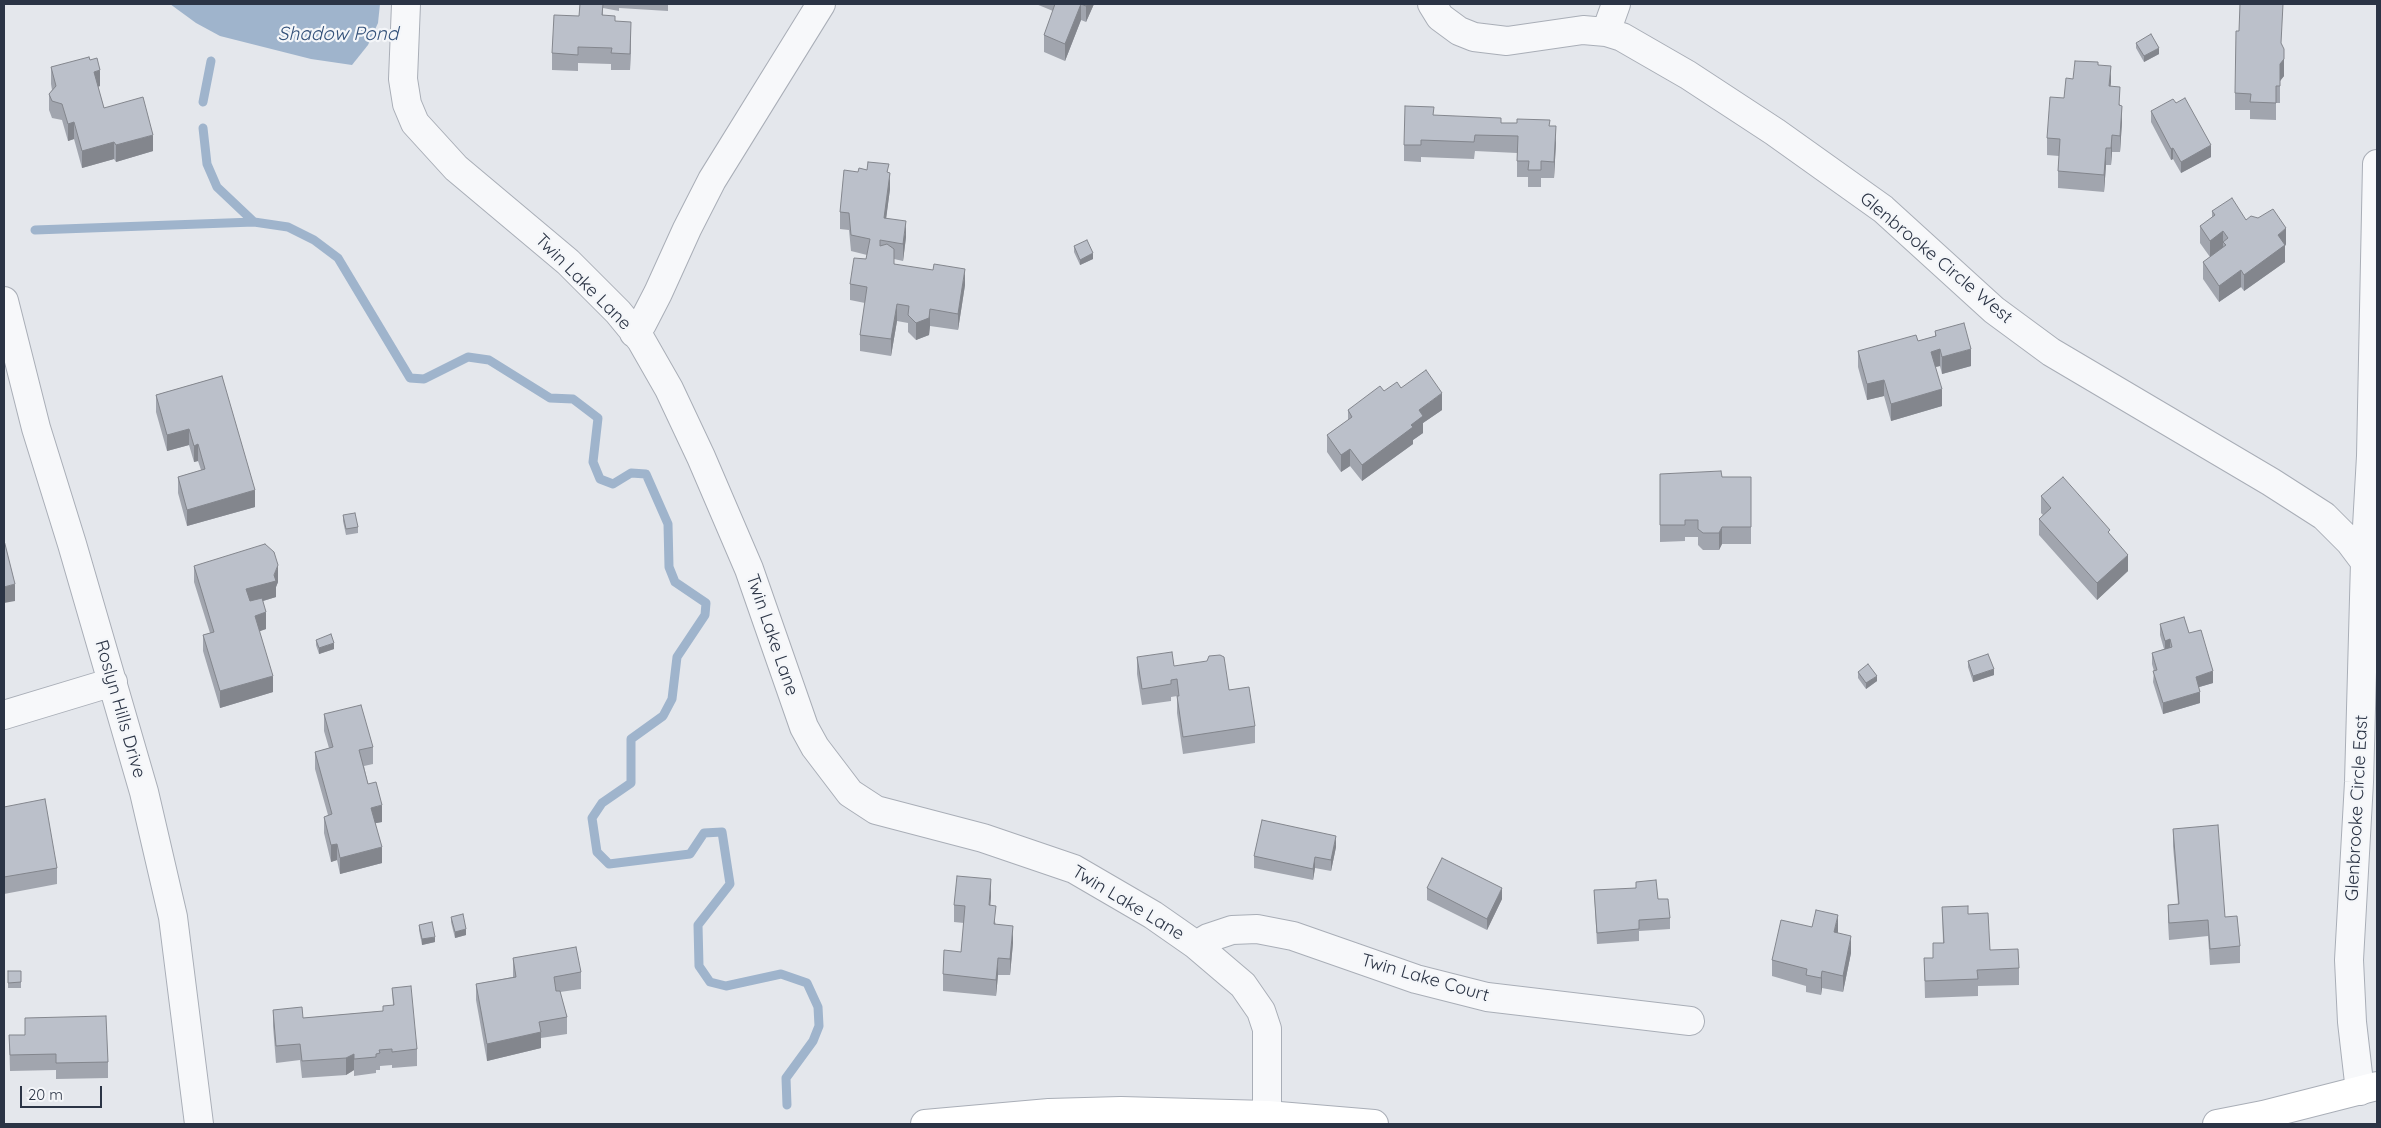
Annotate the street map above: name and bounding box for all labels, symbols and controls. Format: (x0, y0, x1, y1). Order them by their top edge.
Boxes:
water label: Shadow Pond (278, 23, 398, 45)
street label: Glenbrooke Circle West (1855, 188, 2017, 328)
street label: Twin Lake Lane (530, 229, 636, 335)
street label: Twin Lake Lane (741, 571, 803, 699)
street label: Roslyn Hills Drive (90, 638, 150, 780)
street label: Glenbrooke Circle East (2341, 714, 2373, 902)
street label: Twin Lake Lane (1068, 861, 1188, 945)
street label: Twin Lake Court (1359, 949, 1491, 1007)
scale bar (22, 1076, 105, 1108)
text: 20 m (28, 1085, 63, 1104)

